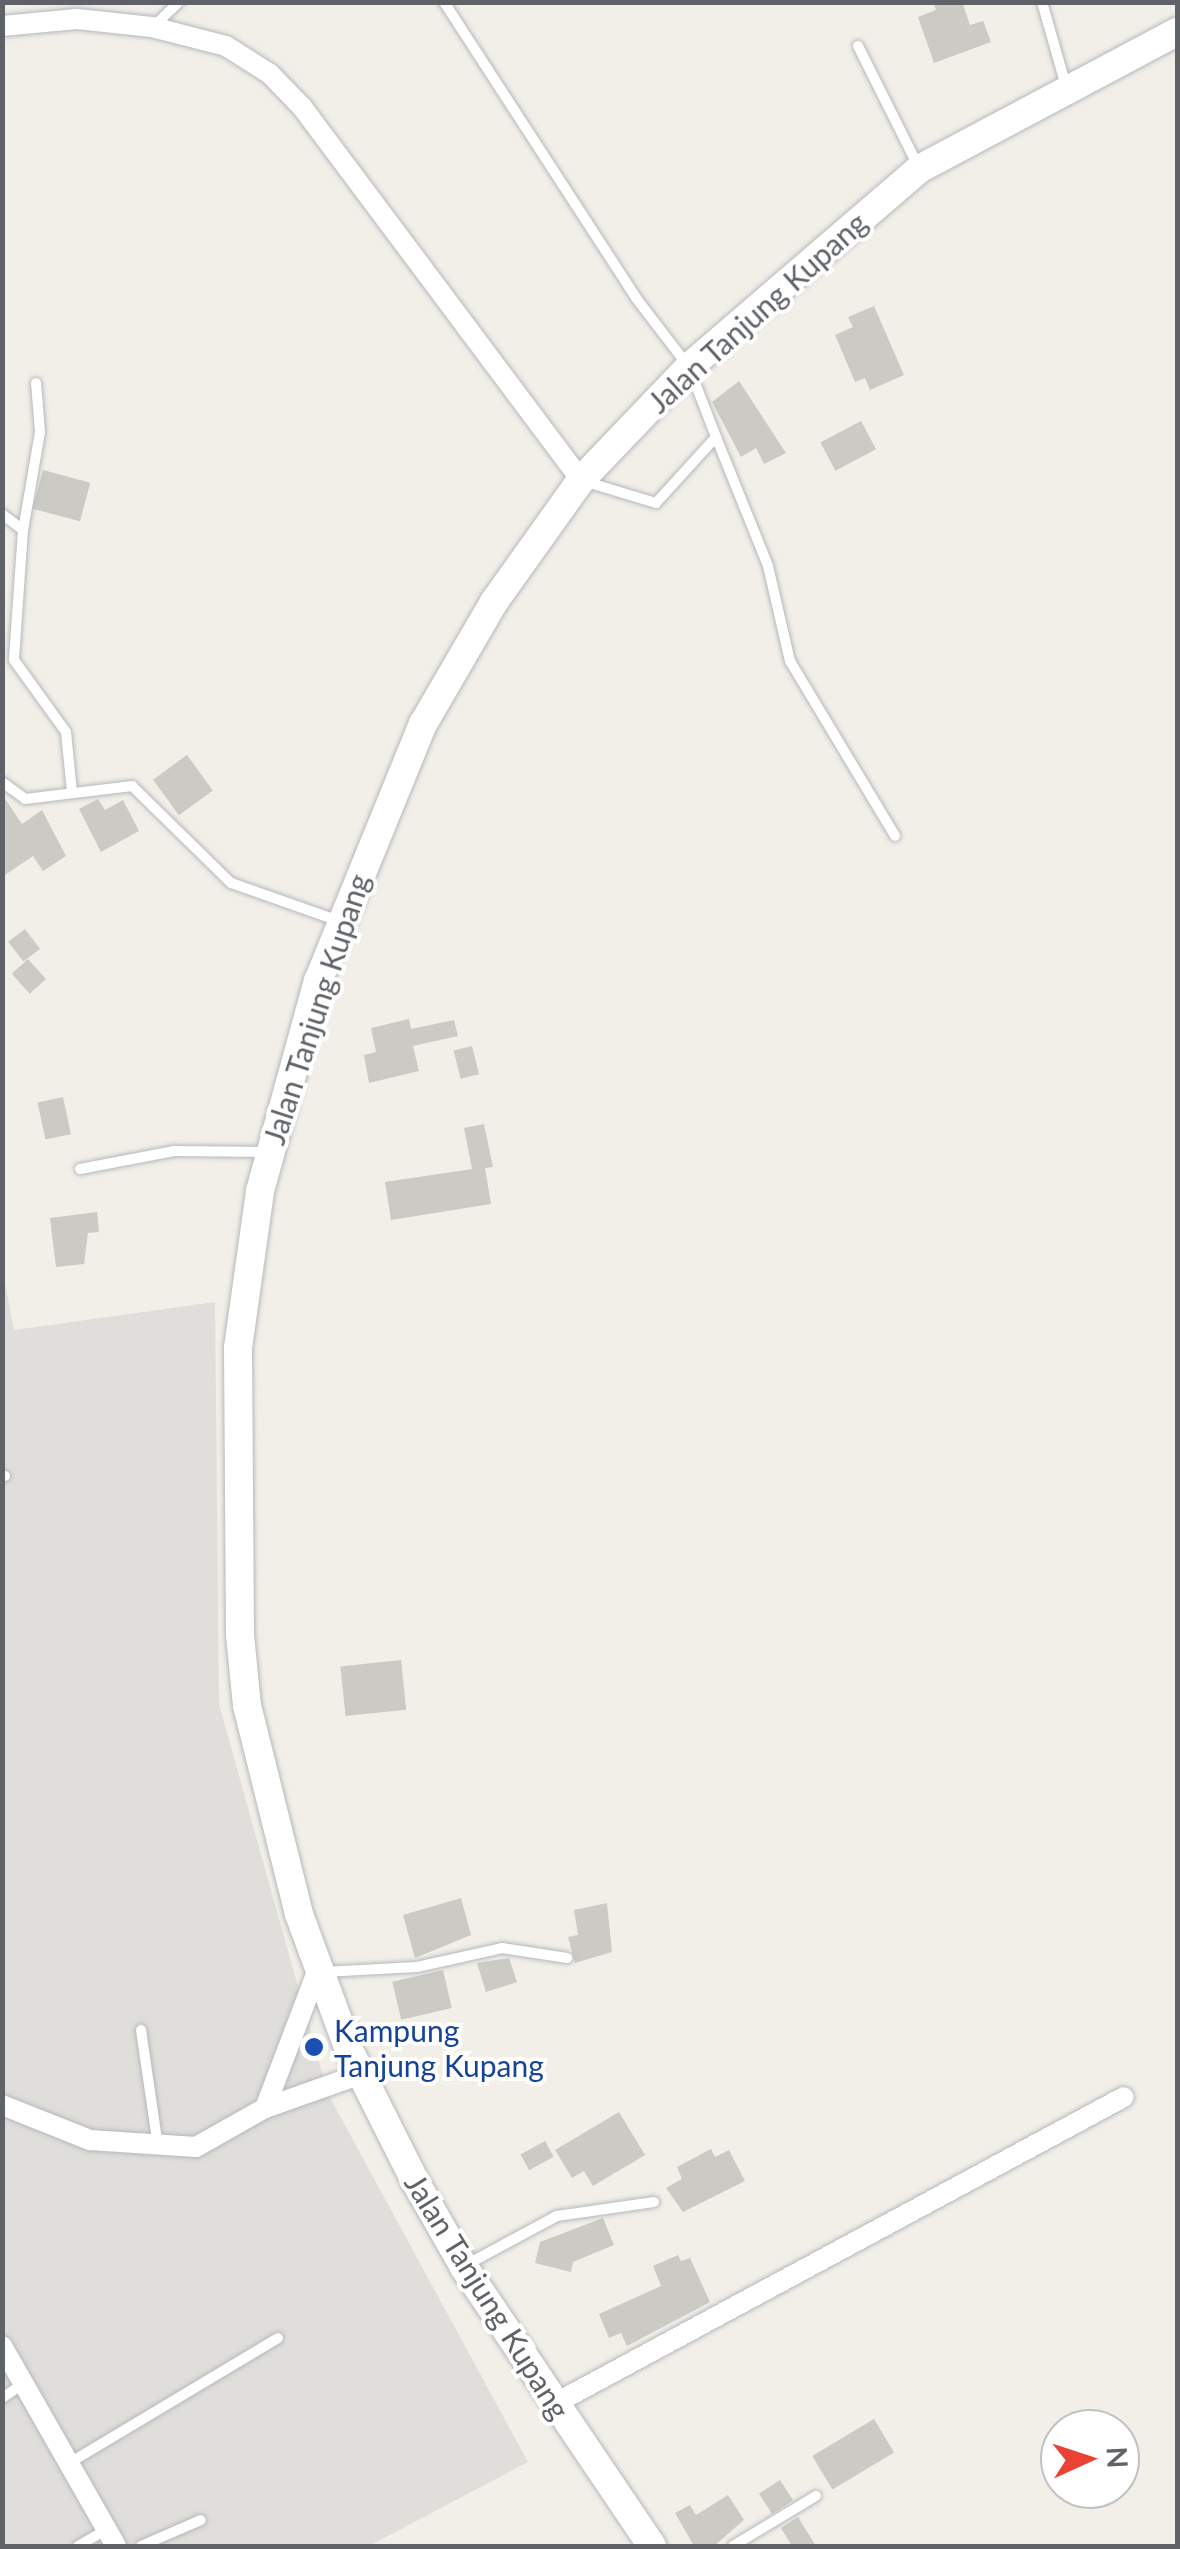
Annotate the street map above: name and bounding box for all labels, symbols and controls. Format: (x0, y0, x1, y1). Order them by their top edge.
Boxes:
street label: Jalan Tanjung Kupang (640, 204, 874, 420)
street label: Jalan Tanjung Kupang (255, 869, 377, 1149)
place label: Kampung Tanjung Kupang (334, 2012, 544, 2082)
marker: Kampung Tanjung Kupang (303, 2036, 325, 2058)
street label: Jalan Tanjung Kupang (398, 2166, 578, 2426)
north arrow (1040, 2409, 1140, 2509)
text: N (1100, 2446, 1136, 2469)

